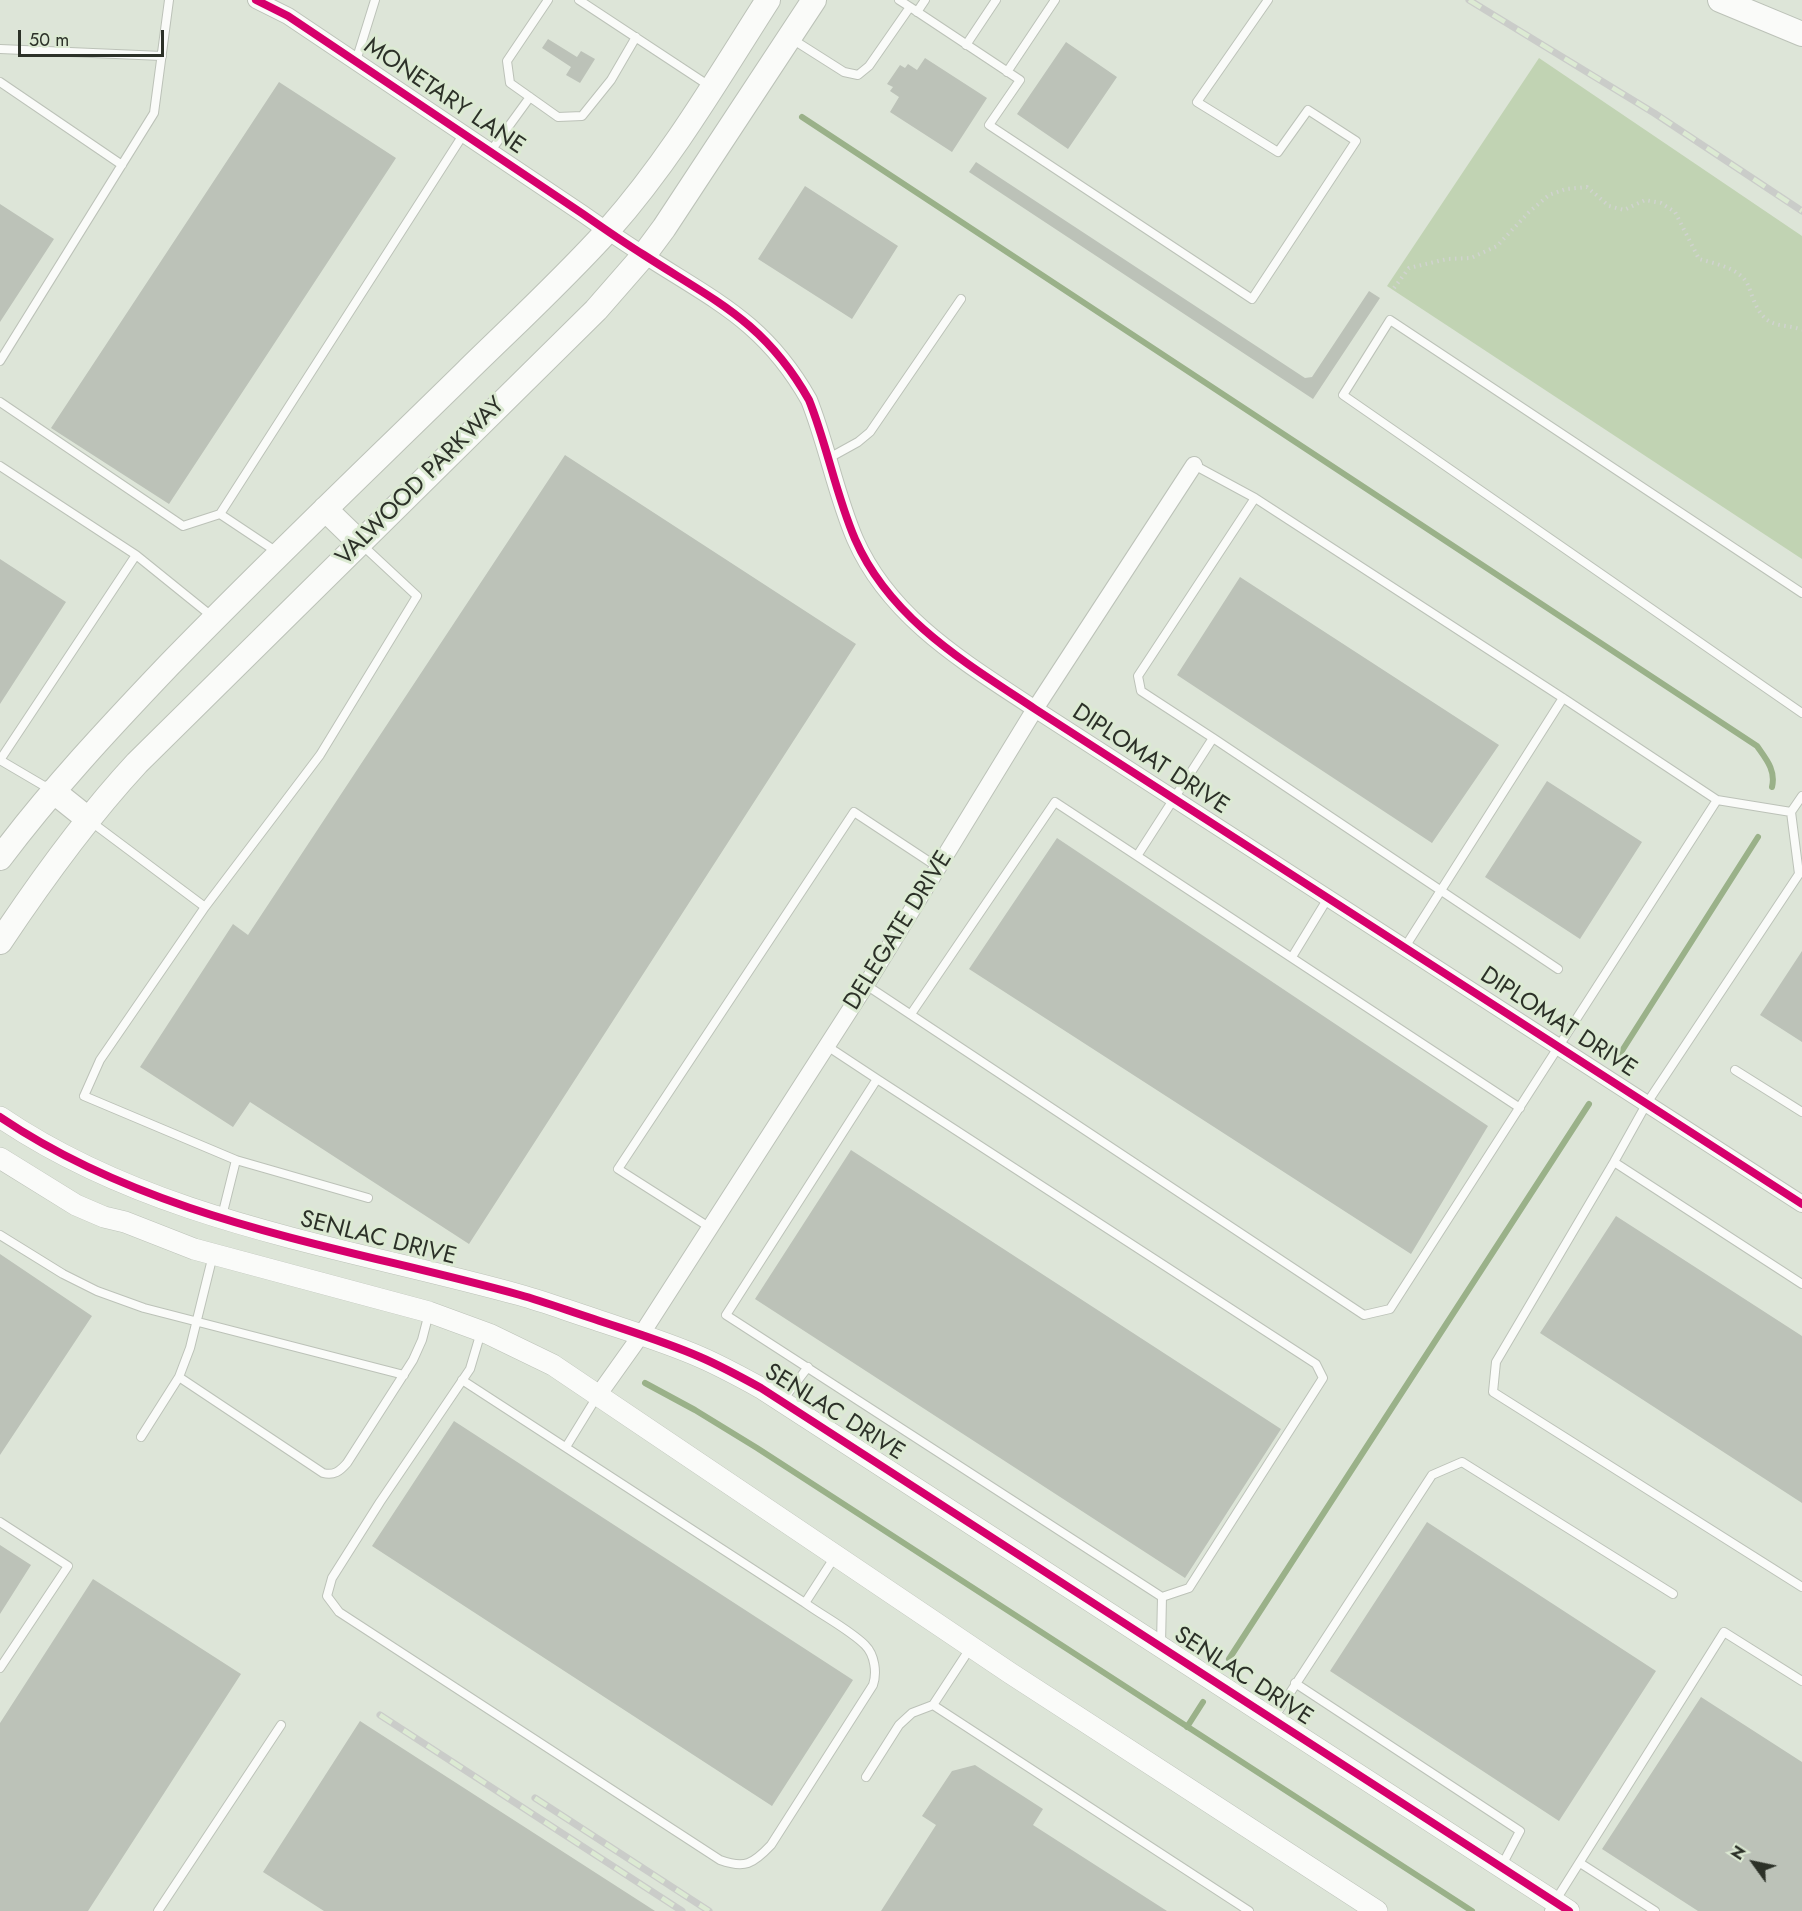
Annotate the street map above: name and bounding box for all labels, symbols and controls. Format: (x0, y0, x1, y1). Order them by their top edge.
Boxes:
scale bar (21, 18, 166, 56)
text: 50 m (29, 27, 69, 53)
street label: MONETARY LANE (358, 32, 530, 162)
street label: VALWOOD PARKWAY (331, 392, 511, 572)
street label: DIPLOMAT DRIVE (1066, 699, 1234, 821)
street label: DELEGATE DRIVE (839, 846, 959, 1016)
street label: DIPLOMAT DRIVE (1474, 962, 1642, 1084)
street label: SENLAC DRIVE (297, 1206, 459, 1272)
street label: SENLAC DRIVE (759, 1358, 909, 1468)
street label: SENLAC DRIVE (1168, 1621, 1318, 1733)
north arrow (1724, 1833, 1784, 1893)
text: N (1725, 1841, 1752, 1865)

